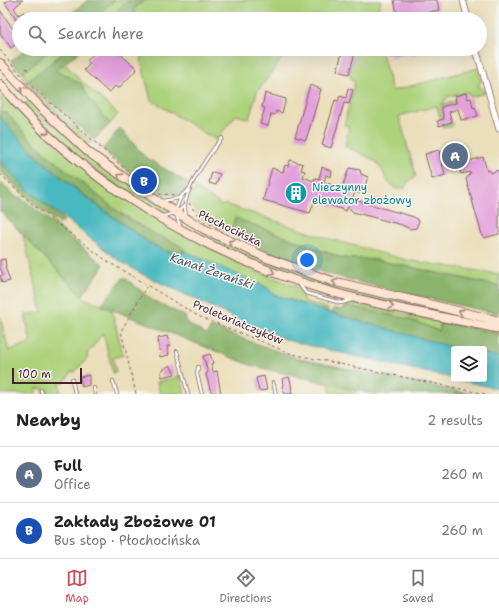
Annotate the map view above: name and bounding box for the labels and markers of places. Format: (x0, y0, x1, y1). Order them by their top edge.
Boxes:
pin: A (442, 141, 468, 171)
pin: B (131, 166, 157, 196)
building icon: Nieczynny elewator zbożowy (283, 180, 309, 206)
place label: Nieczynny elewator zbożowy (312, 180, 412, 208)

